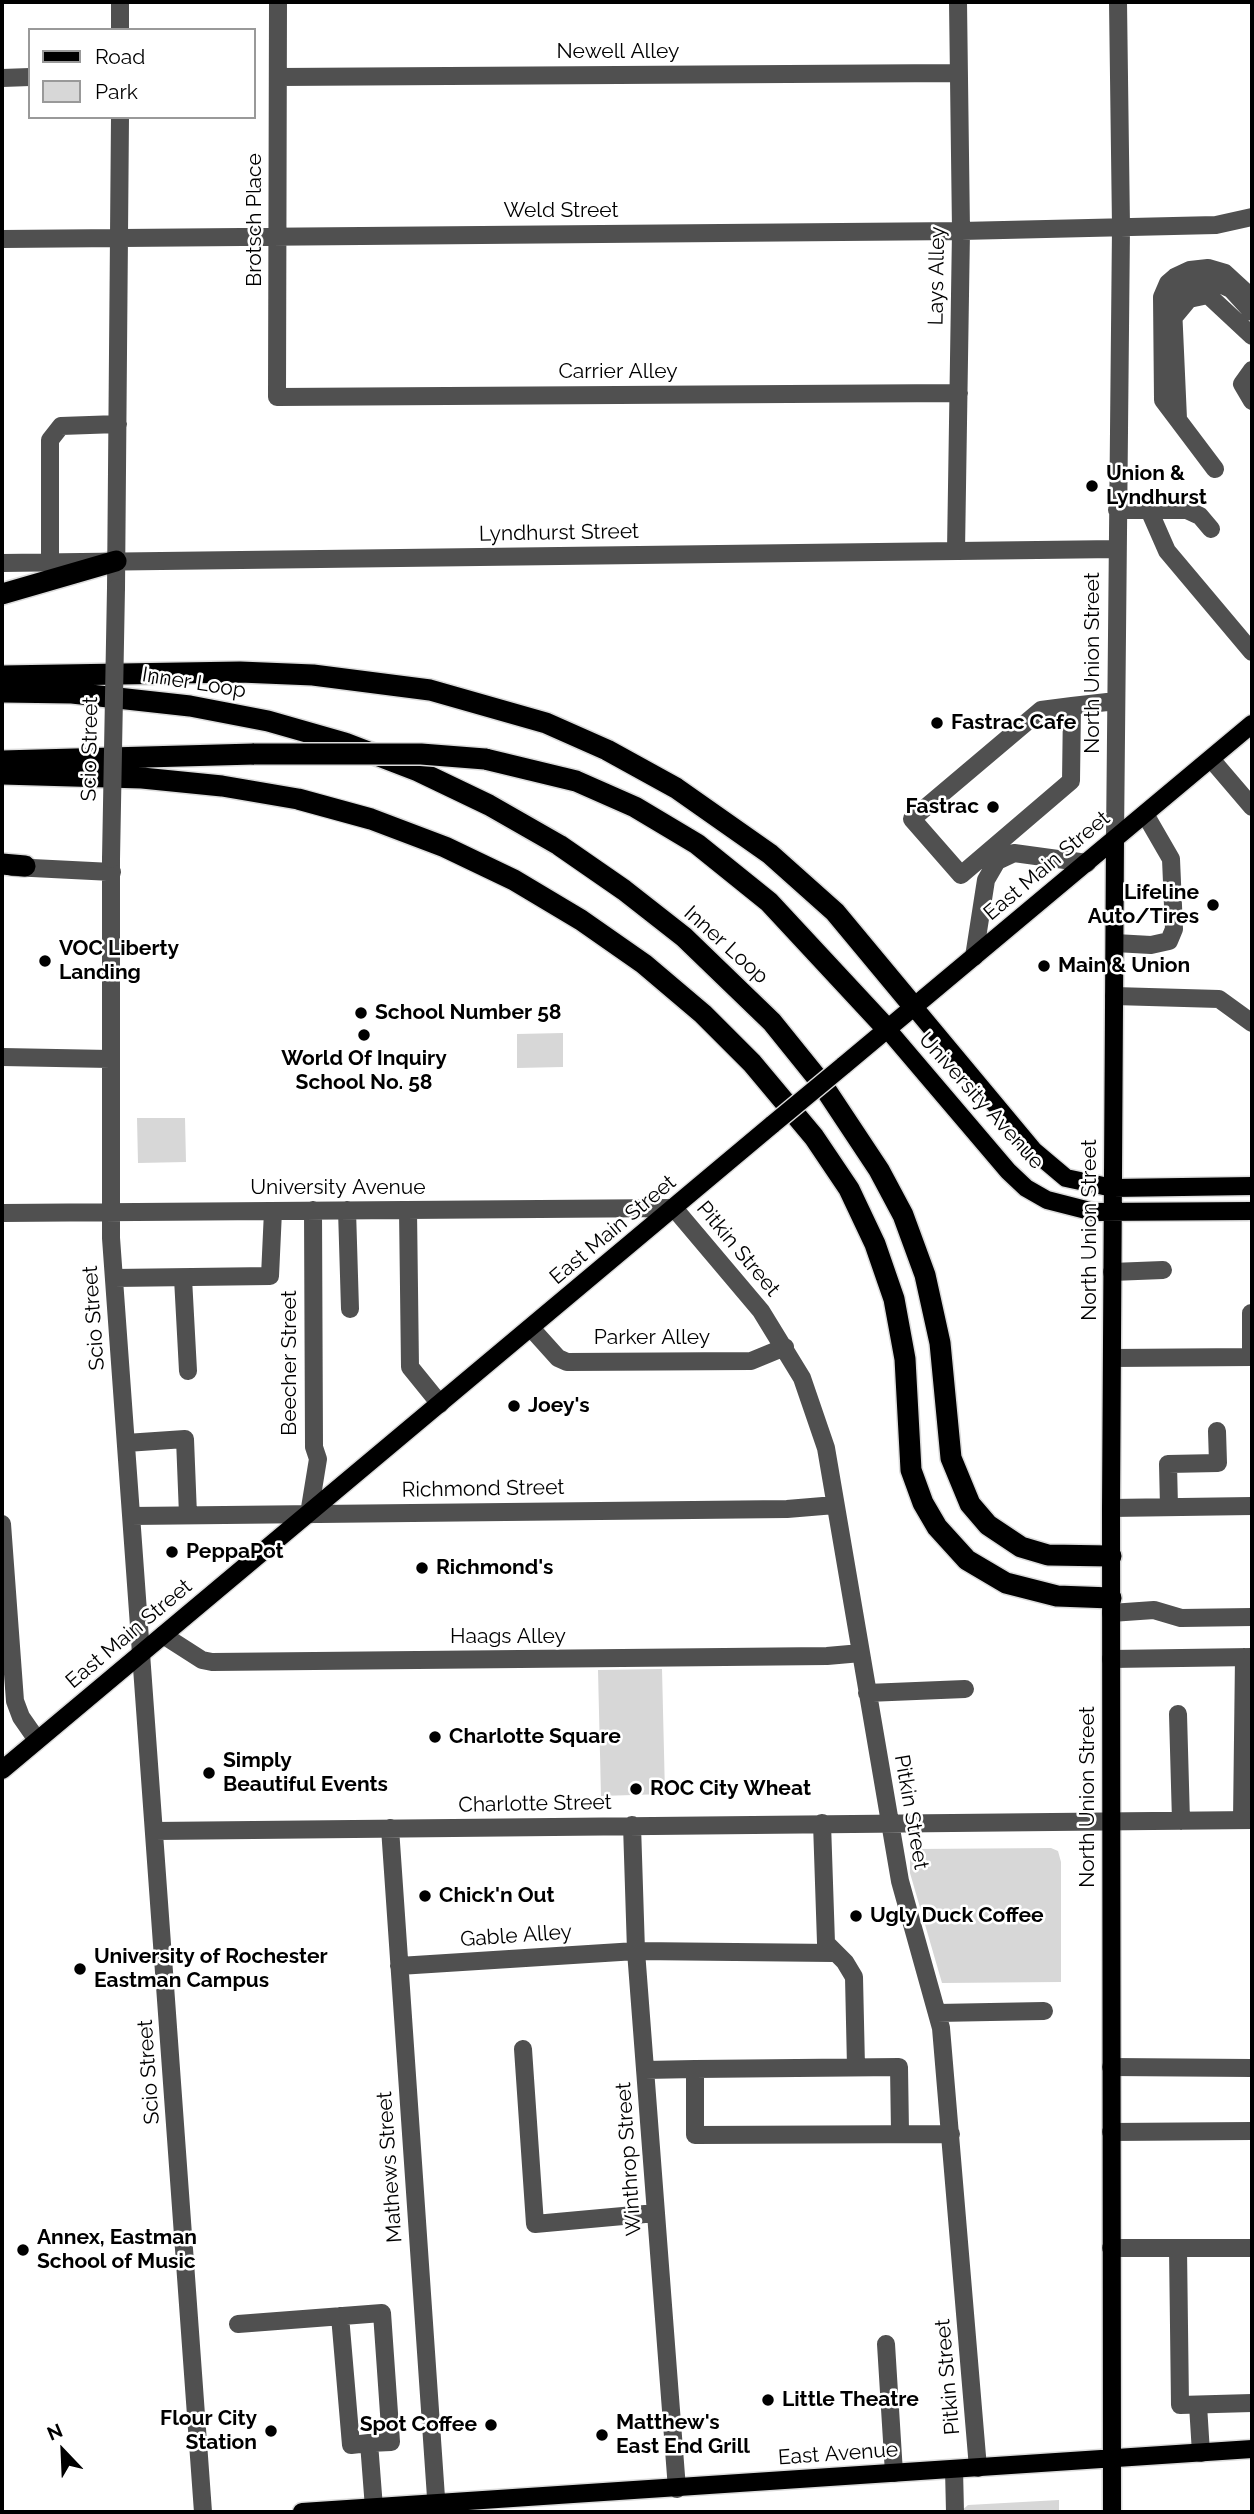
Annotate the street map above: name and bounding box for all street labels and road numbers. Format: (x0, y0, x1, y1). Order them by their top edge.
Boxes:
street label: Newell Alley (557, 39, 679, 65)
street label: Brotsch Place (242, 153, 268, 287)
street label: Weld Street (503, 198, 619, 224)
street label: Lays Alley (924, 226, 950, 326)
street label: Carrier Alley (558, 359, 678, 385)
street label: Lyndhurst Street (479, 519, 639, 547)
street label: North Union Street (1080, 572, 1106, 754)
street label: Inner Loop (140, 662, 248, 704)
street label: Scio Street (76, 696, 104, 802)
street label: East Main Street (979, 806, 1115, 926)
street label: Inner Loop (679, 901, 773, 989)
street label: University Avenue (913, 1027, 1049, 1175)
street label: North Union Street (1077, 1139, 1103, 1321)
street label: East Main Street (545, 1170, 681, 1290)
street label: University Avenue (250, 1175, 426, 1201)
street label: Pitkin Street (691, 1196, 785, 1302)
street label: Scio Street (78, 1265, 110, 1371)
street label: Beecher Street (277, 1290, 303, 1436)
street label: Parker Alley (594, 1325, 710, 1351)
street label: Richmond Street (401, 1475, 565, 1503)
street label: East Main Street (61, 1574, 197, 1694)
street label: Haags Alley (450, 1624, 566, 1650)
street label: North Union Street (1075, 1706, 1101, 1888)
street label: Pitkin Street (889, 1753, 933, 1871)
street label: Charlotte Street (458, 1790, 612, 1818)
street label: Gable Alley (459, 1920, 573, 1952)
street label: Scio Street (133, 2019, 165, 2125)
street label: Winthrop Street (611, 2081, 647, 2237)
street label: Mathews Street (372, 2091, 408, 2243)
street label: Pitkin Street (930, 2318, 966, 2436)
street label: East Avenue (777, 2437, 899, 2471)

